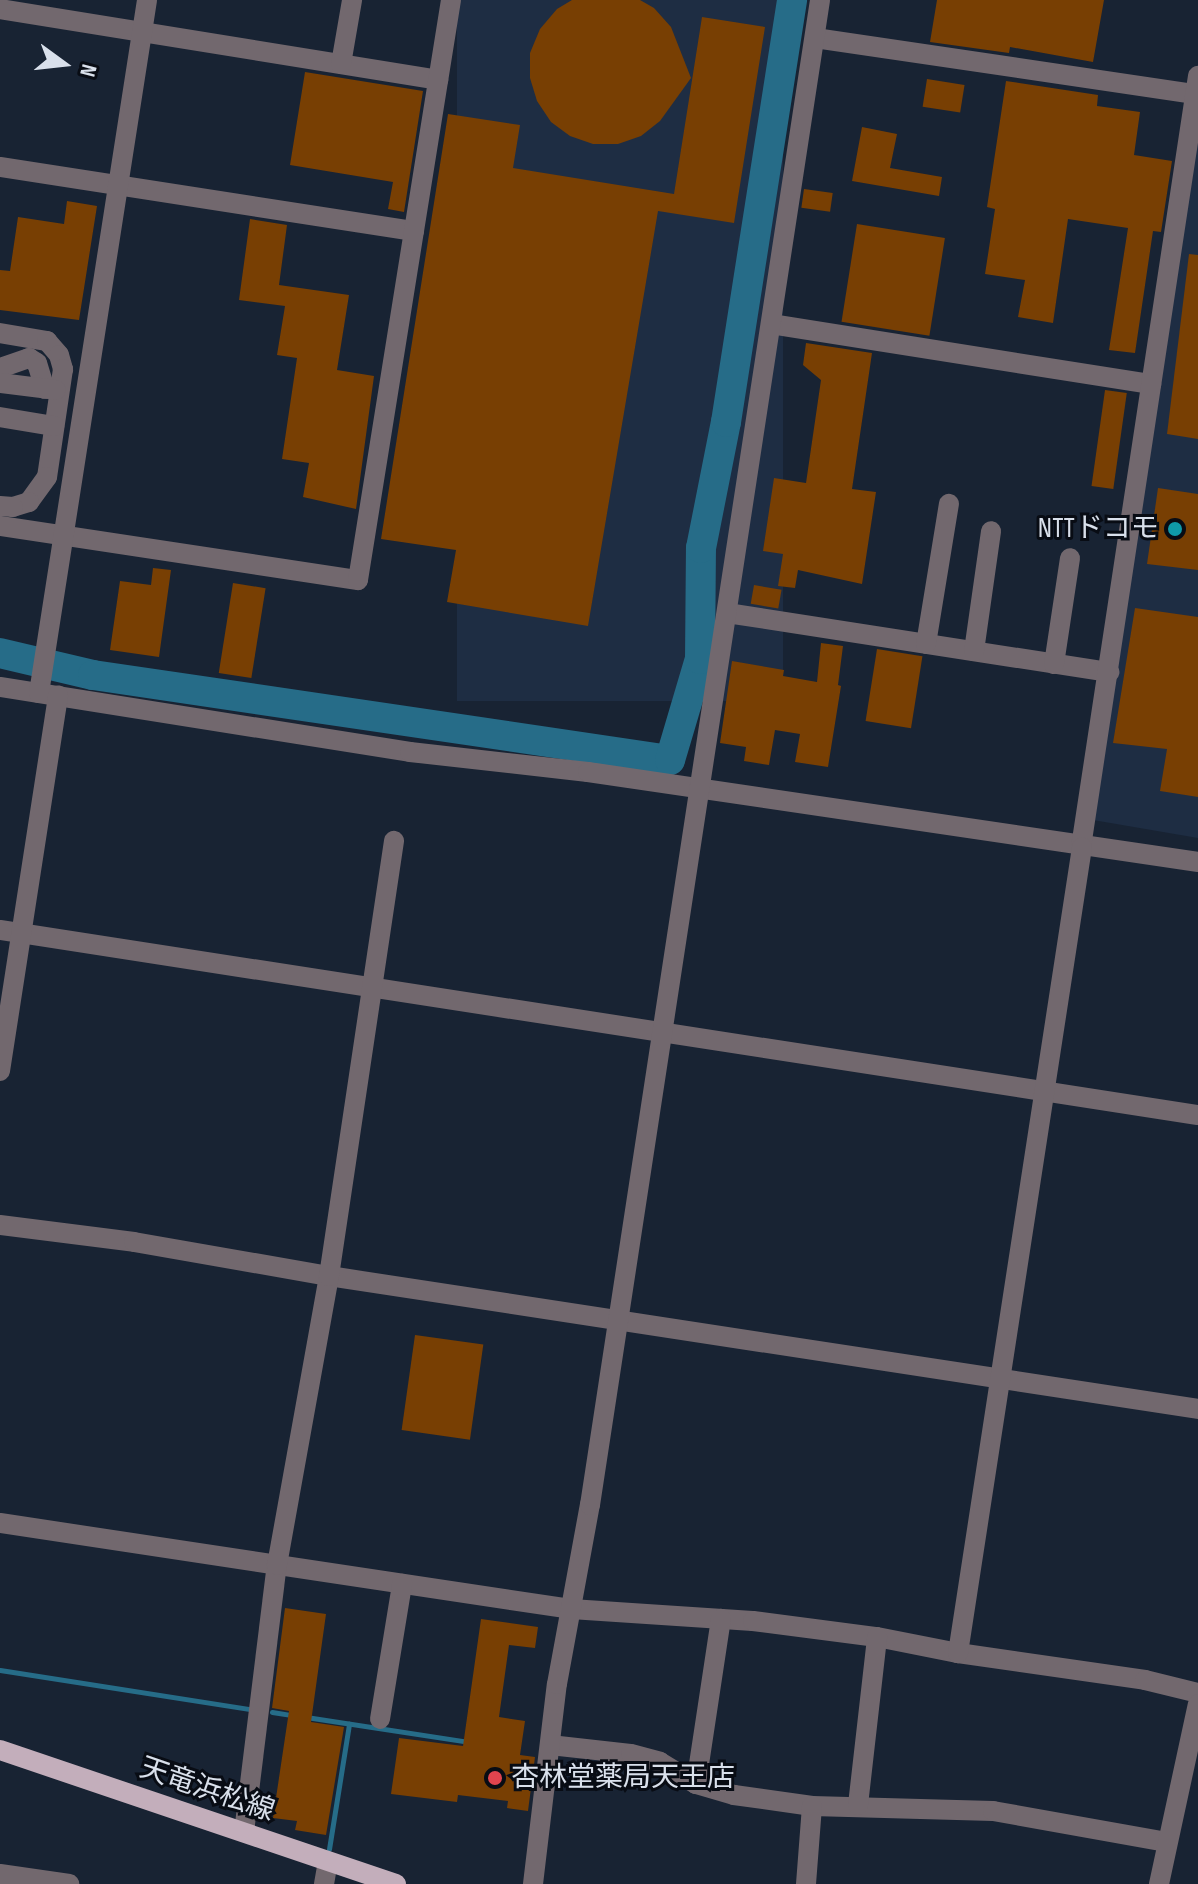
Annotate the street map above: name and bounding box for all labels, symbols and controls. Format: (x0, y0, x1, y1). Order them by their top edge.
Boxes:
north arrow (24, 24, 104, 104)
text: N (73, 61, 102, 80)
place label: NTTドコモ (1038, 512, 1159, 546)
marker: NTTドコモ (1166, 520, 1184, 538)
street label: 天竜浜松線 (135, 1751, 279, 1829)
place label: 杏林堂薬局天王店 (511, 1761, 735, 1795)
marker: 杏林堂薬局天王店 (486, 1769, 504, 1787)

